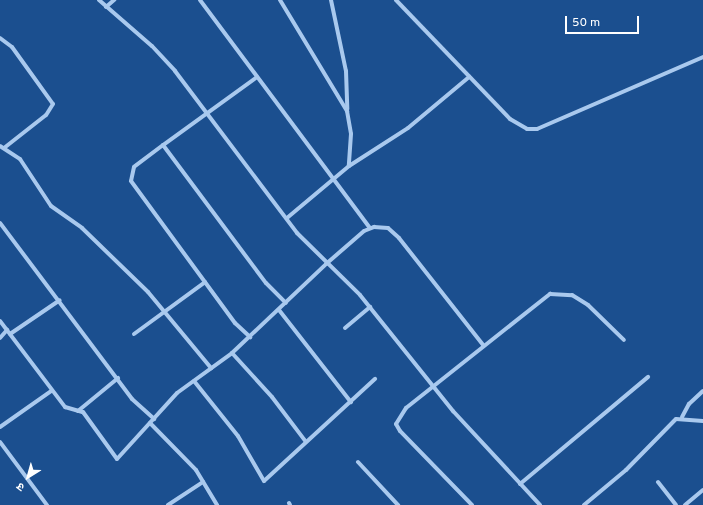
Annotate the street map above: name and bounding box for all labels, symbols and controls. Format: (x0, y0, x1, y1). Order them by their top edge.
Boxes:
scale bar (567, 8, 641, 34)
text: 50 m (572, 15, 600, 31)
north arrow (8, 457, 48, 497)
text: उ (14, 479, 28, 494)

